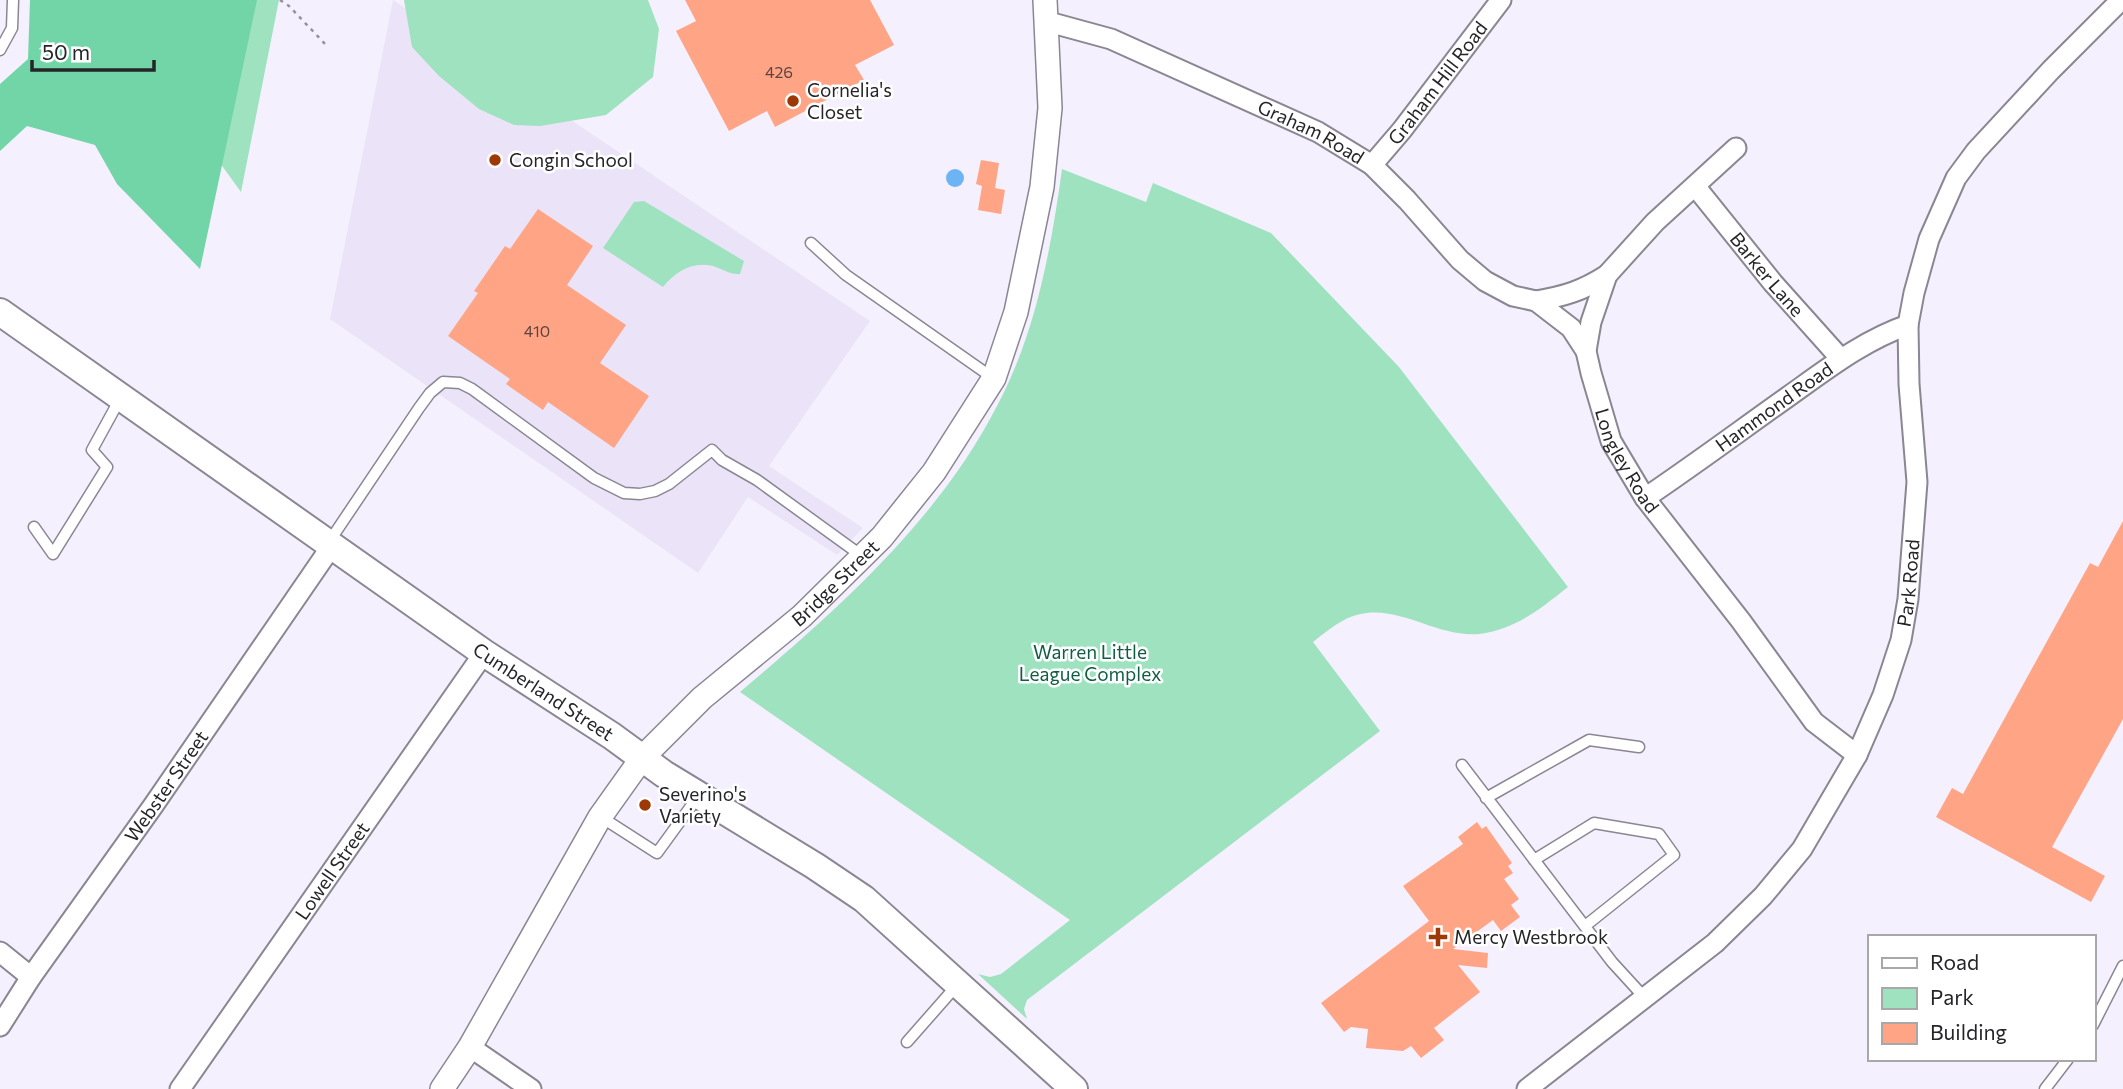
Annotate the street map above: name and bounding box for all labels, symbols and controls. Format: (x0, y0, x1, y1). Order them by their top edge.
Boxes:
street label: Graham Hill Road (1383, 17, 1492, 149)
scale bar (32, 28, 154, 72)
text: 50 m (42, 39, 90, 64)
house number: 426 (765, 62, 793, 81)
place label: Cornelia's Closet (807, 78, 892, 123)
marker: Cornelia's Closet (785, 93, 801, 109)
street label: Graham Road (1254, 95, 1369, 169)
place label: Congin School (509, 148, 633, 171)
marker: Congin School (487, 152, 503, 168)
street label: Barker Lane (1726, 227, 1809, 321)
house number: 410 (524, 321, 550, 340)
street label: Hammond Road (1711, 357, 1837, 456)
street label: Longley Road (1591, 405, 1664, 517)
street label: Bridge Street (787, 535, 883, 631)
street label: Park Road (1891, 538, 1924, 628)
street label: Cumberland Street (469, 637, 619, 745)
park label: Warren Little League Complex (1019, 640, 1161, 685)
street label: Webster Street (119, 726, 213, 846)
place label: Severino's Variety (659, 782, 747, 827)
marker: Severino's Variety (637, 797, 653, 813)
street label: Lowell Street (290, 817, 374, 924)
place label: Mercy Westbrook (1454, 925, 1608, 948)
marker: Mercy Westbrook (1428, 927, 1448, 947)
legend (1868, 935, 2095, 1061)
text: Road (1930, 949, 1979, 974)
text: Park (1930, 984, 1974, 1009)
text: Building (1930, 1019, 2007, 1044)

